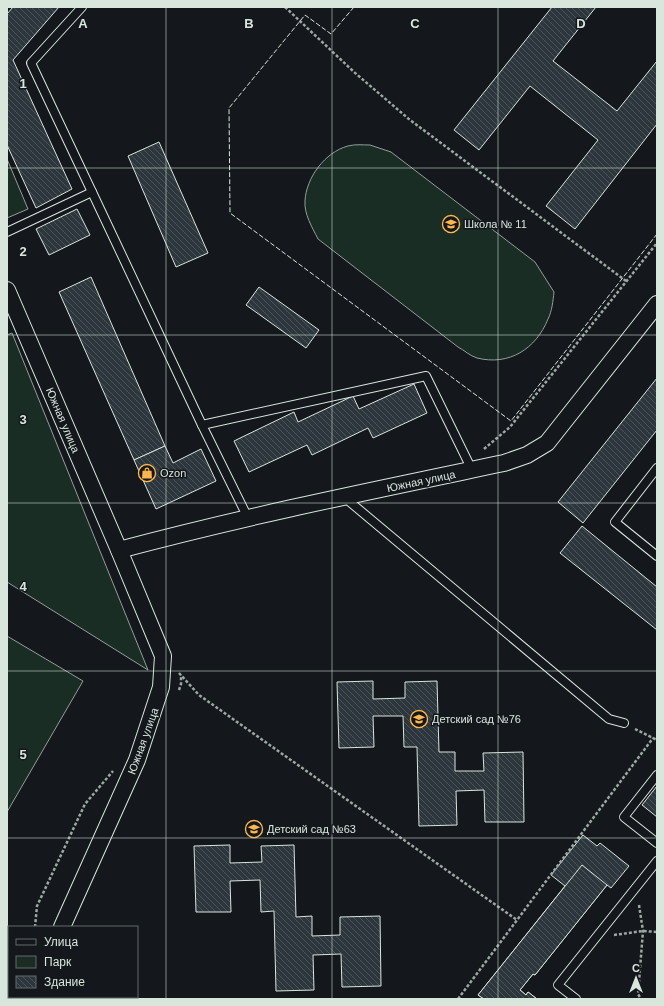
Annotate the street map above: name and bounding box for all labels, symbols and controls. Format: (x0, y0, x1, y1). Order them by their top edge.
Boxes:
text: A (78, 16, 88, 31)
text: B (244, 16, 254, 31)
text: C (410, 16, 420, 31)
text: D (576, 16, 586, 31)
text: 1 (19, 76, 27, 91)
school or university icon: Школа № 11 (441, 214, 461, 234)
place label: Школа № 11 (464, 218, 527, 230)
text: 2 (19, 244, 27, 259)
street label: Южная улица (44, 385, 83, 455)
text: 3 (19, 412, 27, 427)
shop icon: Ozon (137, 463, 157, 483)
place label: Ozon (160, 467, 186, 479)
street label: Южная улица (386, 468, 457, 494)
text: 4 (19, 579, 27, 594)
street label: Южная улица (125, 705, 161, 776)
school or university icon: Детский сад №76 (409, 709, 429, 729)
place label: Детский сад №76 (432, 713, 521, 725)
text: 5 (19, 747, 27, 762)
school or university icon: Детский сад №63 (244, 819, 264, 839)
place label: Детский сад №63 (267, 823, 356, 835)
legend (8, 926, 138, 998)
text: Улица (44, 935, 78, 949)
text: Парк (44, 955, 72, 969)
north arrow (616, 958, 656, 998)
text: С (632, 962, 640, 974)
text: Здание (44, 975, 85, 989)

